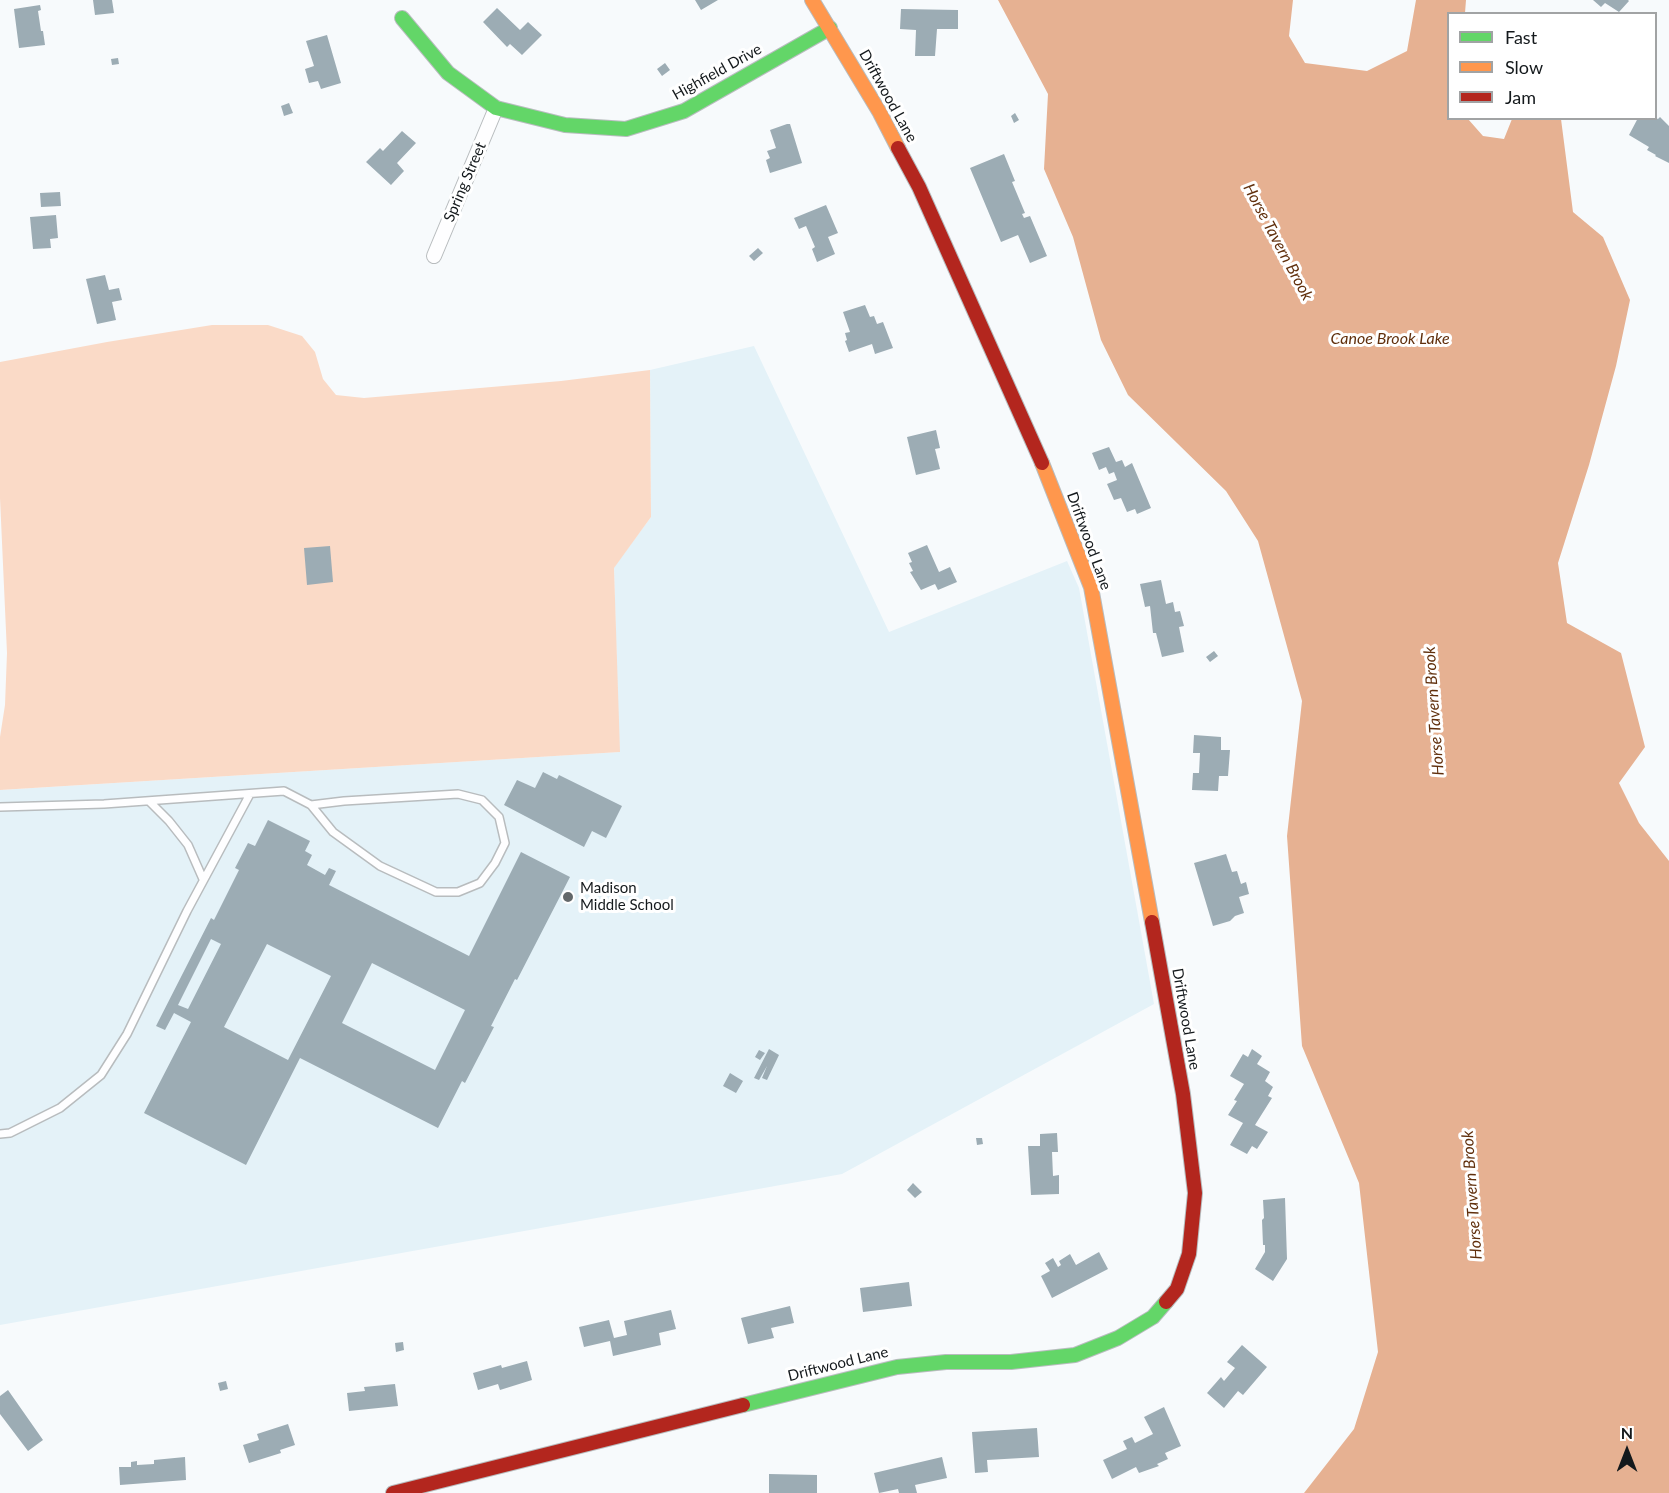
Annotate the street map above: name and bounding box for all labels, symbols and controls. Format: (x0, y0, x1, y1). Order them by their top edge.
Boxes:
legend (1447, 12, 1657, 120)
text: Fast (1505, 26, 1537, 48)
street label: Highfield Drive (669, 40, 765, 104)
street label: Driftwood Lane (855, 47, 921, 145)
text: Slow (1505, 56, 1543, 78)
text: Jam (1505, 86, 1536, 108)
street label: Spring Street (440, 139, 490, 225)
water label: Horse Tavern Brook (1239, 180, 1317, 304)
water label: Canoe Brook Lake (1330, 329, 1450, 349)
street label: Driftwood Lane (1063, 490, 1115, 592)
water label: Horse Tavern Brook (1420, 646, 1448, 776)
place label: Madison Middle School (580, 879, 674, 914)
marker: Madison Middle School (561, 890, 575, 904)
street label: Driftwood Lane (1168, 967, 1204, 1071)
water label: Horse Tavern Brook (1458, 1130, 1486, 1260)
street label: Driftwood Lane (786, 1343, 890, 1385)
north arrow (1597, 1421, 1657, 1481)
text: N (1621, 1423, 1633, 1442)

